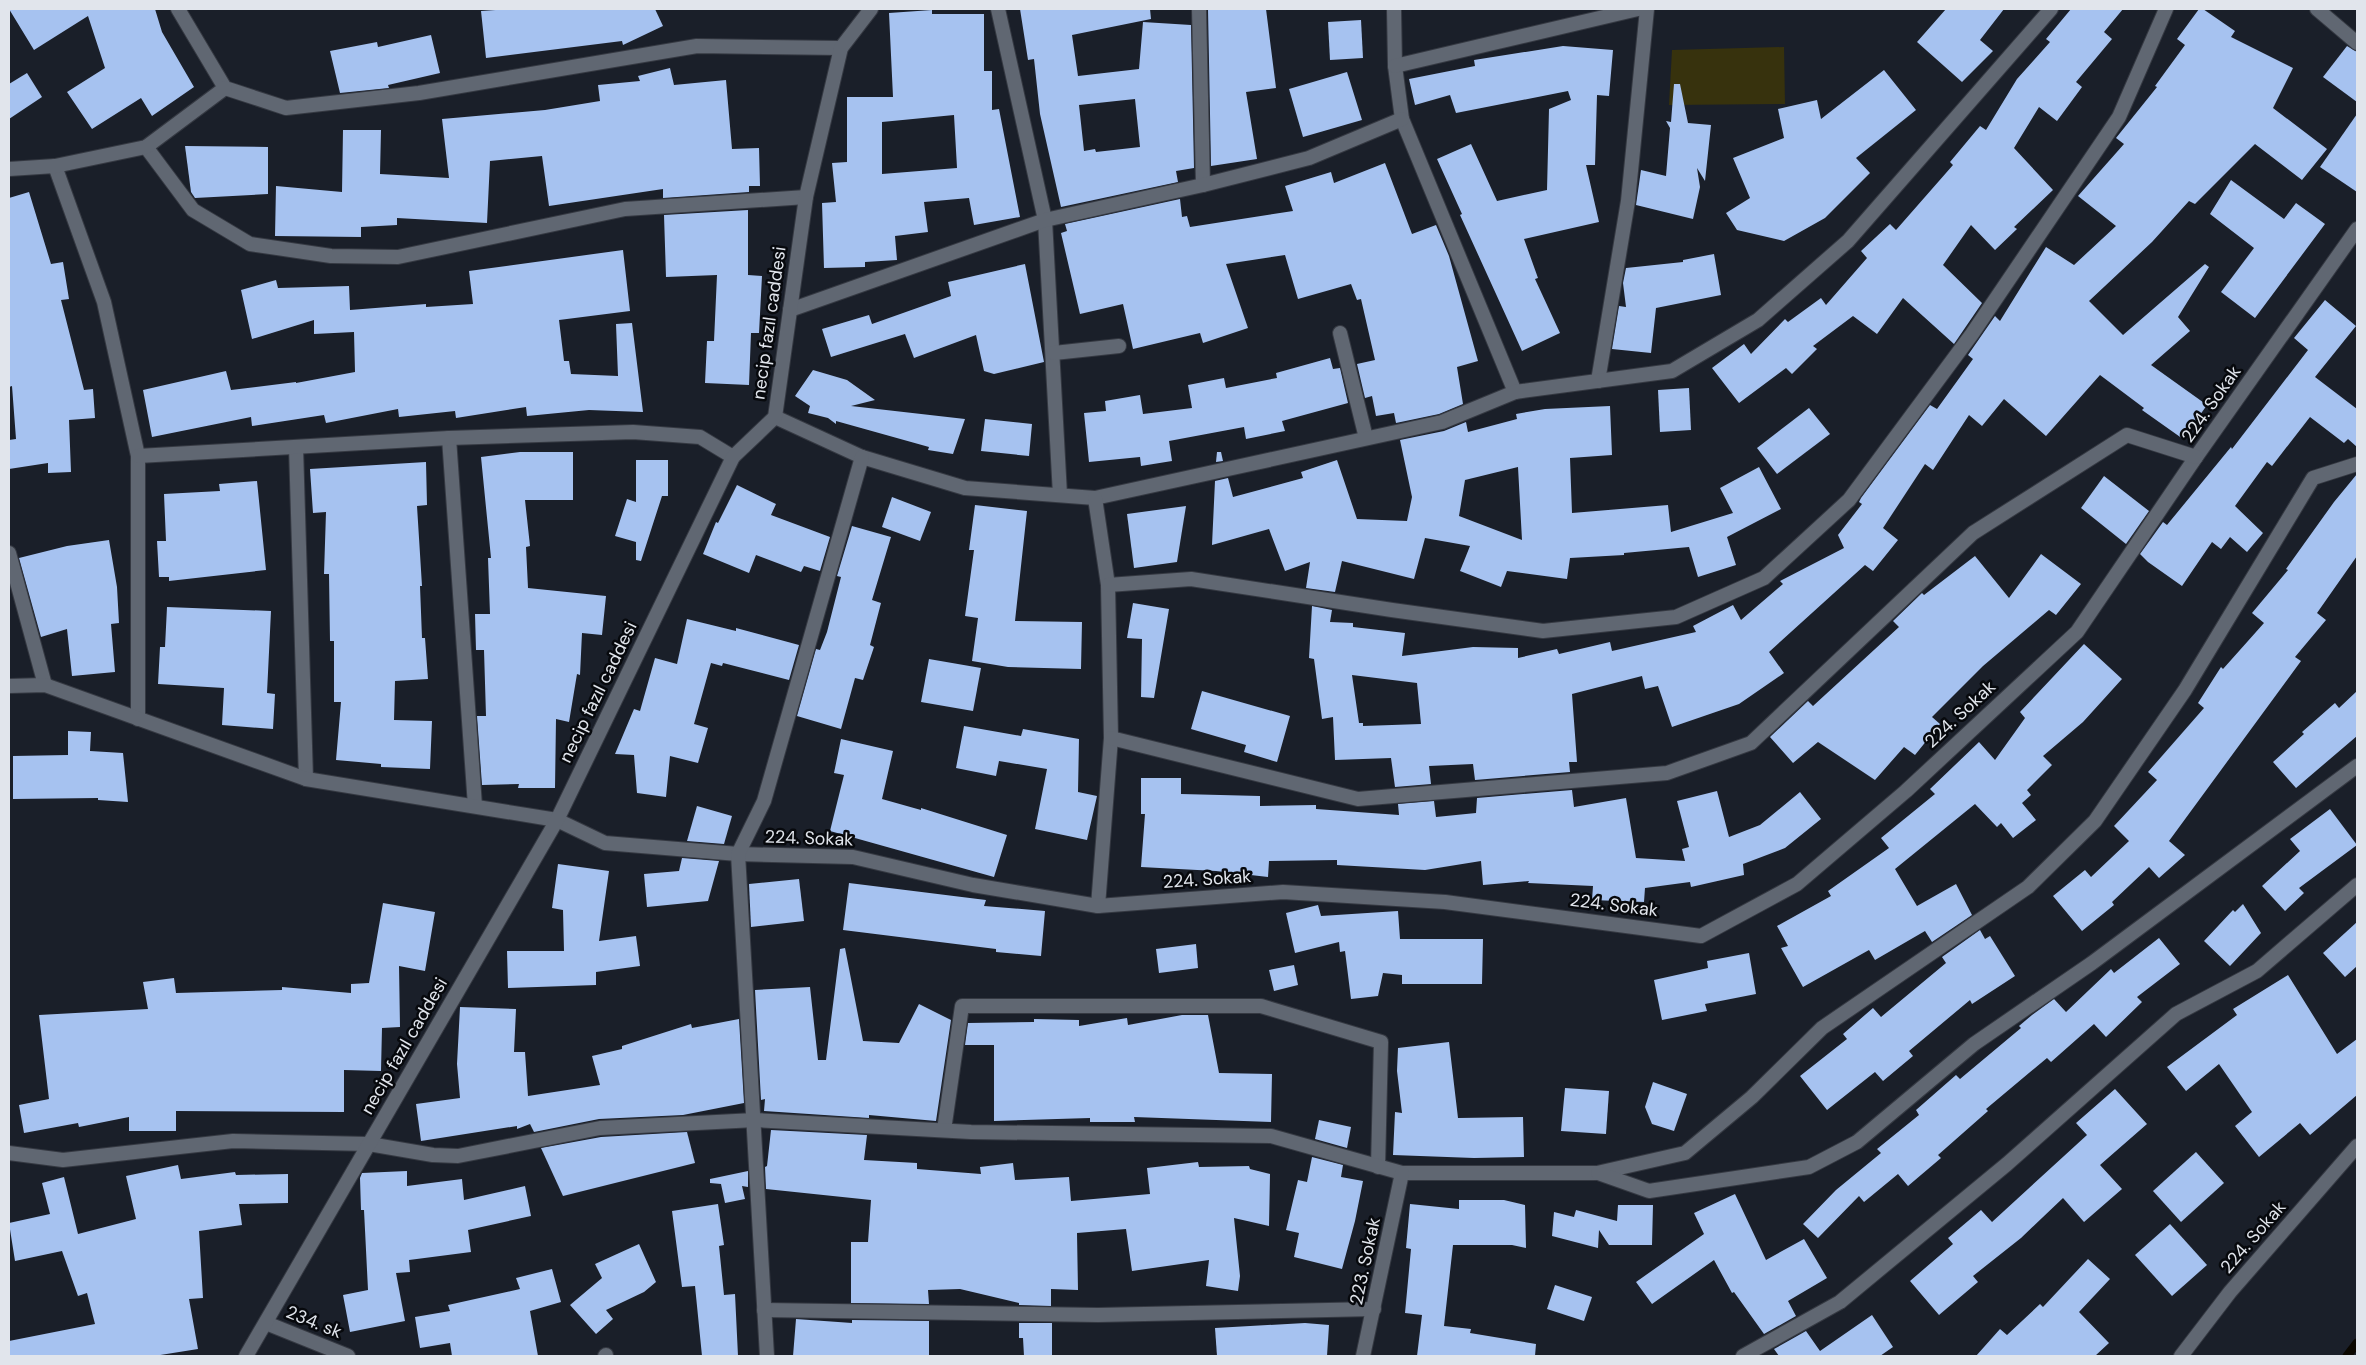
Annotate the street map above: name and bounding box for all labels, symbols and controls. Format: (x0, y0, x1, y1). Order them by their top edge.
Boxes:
street label: necip fazıl caddesi (746, 245, 792, 401)
street label: 224. Sokak (2176, 361, 2246, 447)
street label: necip fazıl caddesi (553, 617, 643, 767)
street label: 224. Sokak (1919, 675, 2001, 753)
street label: 224. Sokak (764, 824, 854, 852)
street label: 224. Sokak (1162, 864, 1252, 894)
street label: 224. Sokak (1569, 888, 1659, 922)
street label: necip fazıl caddesi (355, 973, 453, 1119)
street label: 224. Sokak (2215, 1196, 2291, 1278)
street label: 223. Sokak (1344, 1215, 1386, 1307)
street label: 234. sk (282, 1300, 346, 1344)

